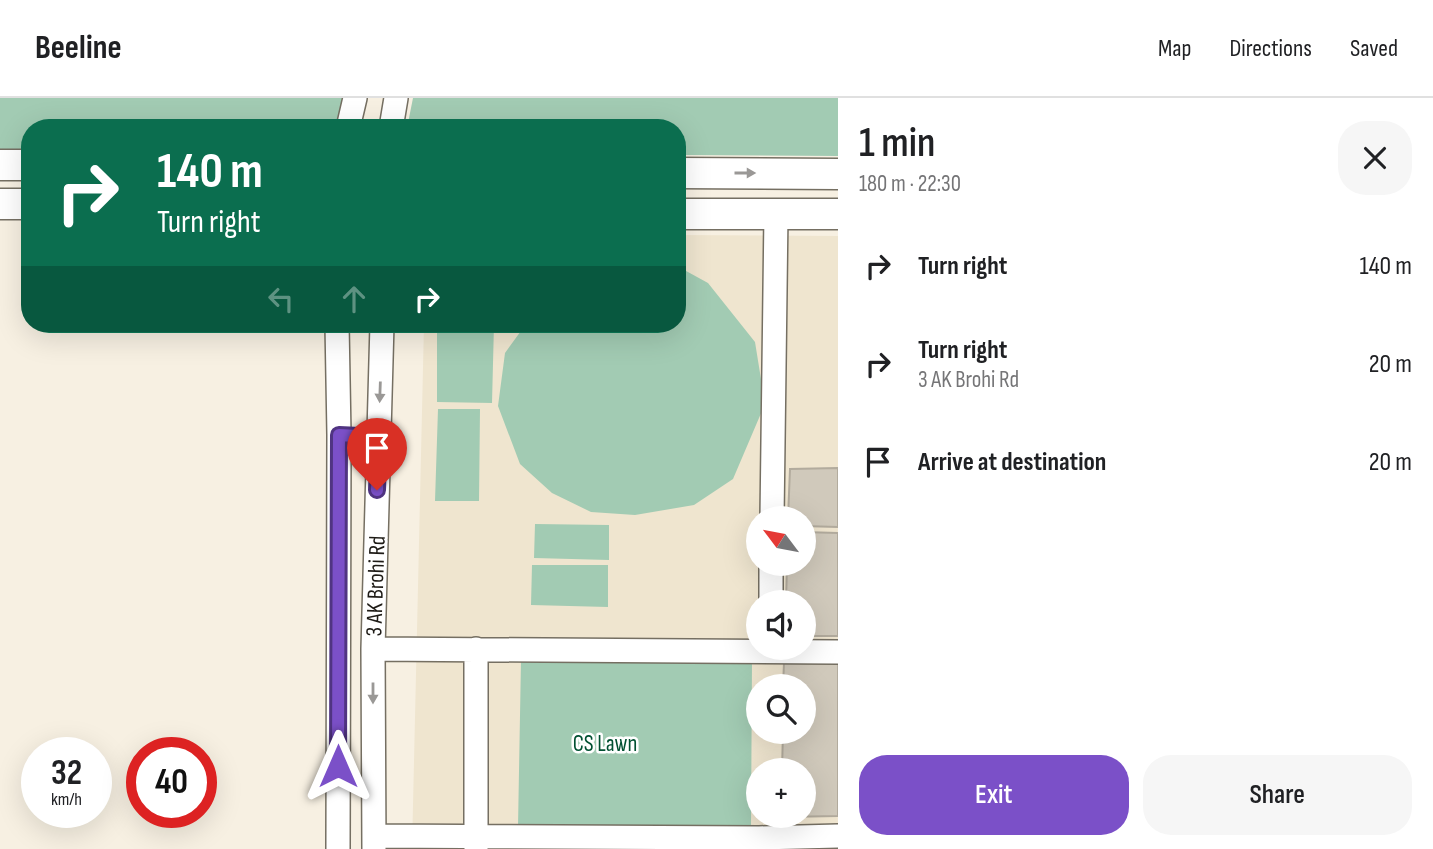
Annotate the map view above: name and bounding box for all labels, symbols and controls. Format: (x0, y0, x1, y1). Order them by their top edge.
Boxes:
text: Beeline (35, 28, 122, 68)
text: Map (1158, 34, 1191, 63)
text: Directions (1229, 34, 1312, 63)
text: Saved (1350, 34, 1398, 63)
text: 1 min (859, 118, 935, 169)
button: close (1338, 121, 1412, 195)
text: 140 m (157, 143, 263, 202)
icon: right (42, 147, 133, 238)
one-way arrow (735, 168, 757, 179)
text: 180 m · 22:30 (859, 170, 961, 198)
text: Turn right (157, 203, 261, 242)
icon: right (859, 247, 897, 285)
text: Turn right (918, 251, 1007, 282)
text: 140 m (1360, 251, 1412, 282)
icon: left (262, 280, 300, 318)
icon: ahead (335, 280, 373, 318)
icon: right (408, 280, 446, 318)
text: Turn right (918, 335, 1007, 366)
icon: right (859, 345, 897, 383)
text: 20 m (1369, 349, 1412, 380)
text: 3 AK Brohi Rd (918, 366, 1019, 394)
one-way arrow (375, 381, 386, 403)
pin (347, 418, 407, 490)
icon: arrive (358, 429, 396, 467)
icon: arrive (859, 443, 897, 481)
text: Arrive at destination (918, 447, 1106, 478)
text: 20 m (1369, 447, 1412, 478)
north arrow (746, 506, 816, 576)
map controls (746, 506, 816, 828)
street label: 3 AK Brohi Rd (360, 535, 392, 637)
button: sound (746, 590, 816, 660)
button: search (746, 674, 816, 744)
one-way arrow (367, 682, 379, 704)
position arrow (301, 729, 375, 803)
park label: CS Lawn (573, 730, 637, 758)
speed limit sign: 40 (126, 737, 217, 828)
text: 32 (51, 752, 82, 795)
button: Exit (859, 755, 1129, 835)
button: Share (1143, 755, 1412, 835)
button: + (746, 758, 816, 828)
text: km/h (51, 789, 82, 810)

